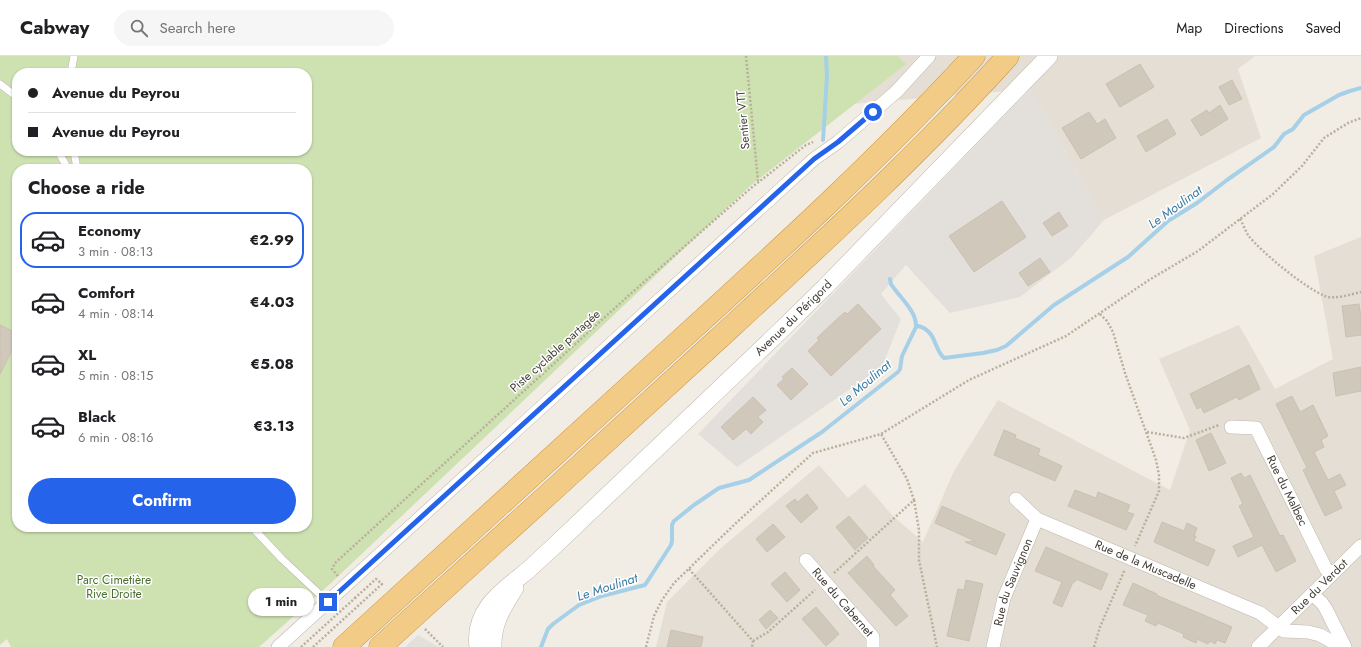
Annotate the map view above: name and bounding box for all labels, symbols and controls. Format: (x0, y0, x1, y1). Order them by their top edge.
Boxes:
search box (114, 10, 394, 46)
text: Cabway (20, 14, 90, 41)
icon: search (128, 17, 150, 39)
text: Search here (160, 17, 235, 39)
text: Map (1176, 18, 1202, 38)
text: Directions (1224, 18, 1284, 38)
text: Saved (1306, 18, 1341, 38)
text: Avenue du Peyrou (52, 82, 180, 104)
street label: Sentier VTT (731, 89, 755, 150)
route start (864, 103, 882, 121)
text: Avenue du Peyrou (52, 121, 180, 143)
text: Choose a ride (28, 175, 145, 201)
water label: Le Moulinat (1144, 180, 1207, 233)
text: Economy (78, 220, 141, 242)
icon: car (30, 222, 66, 258)
text: €2.99 (249, 229, 294, 251)
text: 3 min · 08:13 (78, 242, 153, 261)
street label: Avenue du Périgord (751, 276, 836, 360)
text: Comfort (78, 282, 135, 304)
icon: car (30, 284, 66, 320)
text: €4.03 (250, 291, 294, 313)
text: 4 min · 08:14 (78, 304, 154, 323)
street label: Piste cyclable partagée (506, 305, 604, 397)
text: XL (78, 344, 96, 366)
icon: car (30, 346, 66, 382)
text: €5.08 (250, 353, 294, 375)
water label: Le Moulinat (835, 355, 896, 410)
text: 5 min · 08:15 (78, 366, 153, 385)
text: Black (78, 406, 116, 428)
icon: car (30, 408, 66, 444)
text: €3.13 (253, 415, 294, 437)
text: 6 min · 08:16 (78, 428, 154, 447)
street label: Rue du Malbec (1262, 452, 1312, 529)
button: Confirm (28, 478, 296, 524)
street label: Rue du Sauvignon (989, 535, 1037, 628)
street label: Rue de la Muscadelle (1092, 535, 1199, 594)
street label: Rue du Verdot (1287, 555, 1352, 619)
street label: Rue du Cabernet (808, 564, 878, 641)
water label: Le Moulinat (574, 568, 641, 606)
park label: Parc Cimetière Rive Droite (77, 571, 151, 603)
callout: 1 min (248, 588, 314, 616)
text: 1 min (265, 592, 297, 611)
route end (319, 593, 337, 611)

